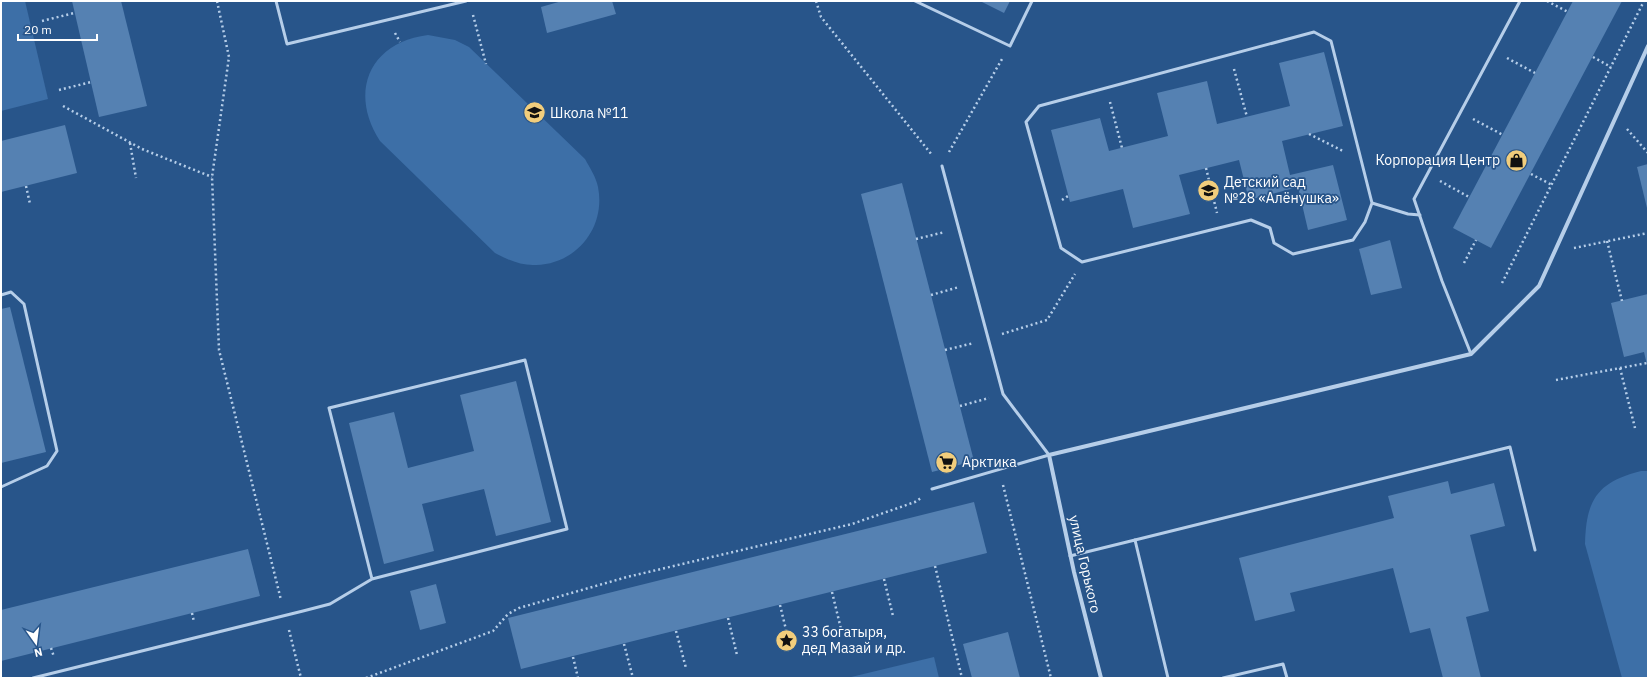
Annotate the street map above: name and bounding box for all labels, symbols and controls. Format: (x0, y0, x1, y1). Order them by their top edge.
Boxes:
scale bar (18, 16, 97, 42)
text: 20 m (24, 22, 52, 37)
school or university icon: Школа №11 (522, 100, 548, 126)
place label: Школа №11 (550, 104, 629, 122)
shop icon: Корпорация Центр (1503, 147, 1529, 173)
place label: Корпорация Центр (1375, 151, 1500, 169)
place label: Детский сад №28 «Алёнушка» (1224, 173, 1339, 207)
school or university icon: Детский сад №28 «Алёнушка» (1195, 177, 1221, 203)
supermarket icon: Арктика (934, 449, 960, 475)
place label: Арктика (962, 453, 1017, 471)
street label: улица Горького (1065, 513, 1105, 615)
north arrow (16, 623, 56, 663)
place label: 33 богатыря, дед Мазай и др. (802, 623, 906, 657)
place icon: 33 богатыря, дед Мазай и др. (773, 627, 799, 653)
text: N (33, 645, 44, 660)

